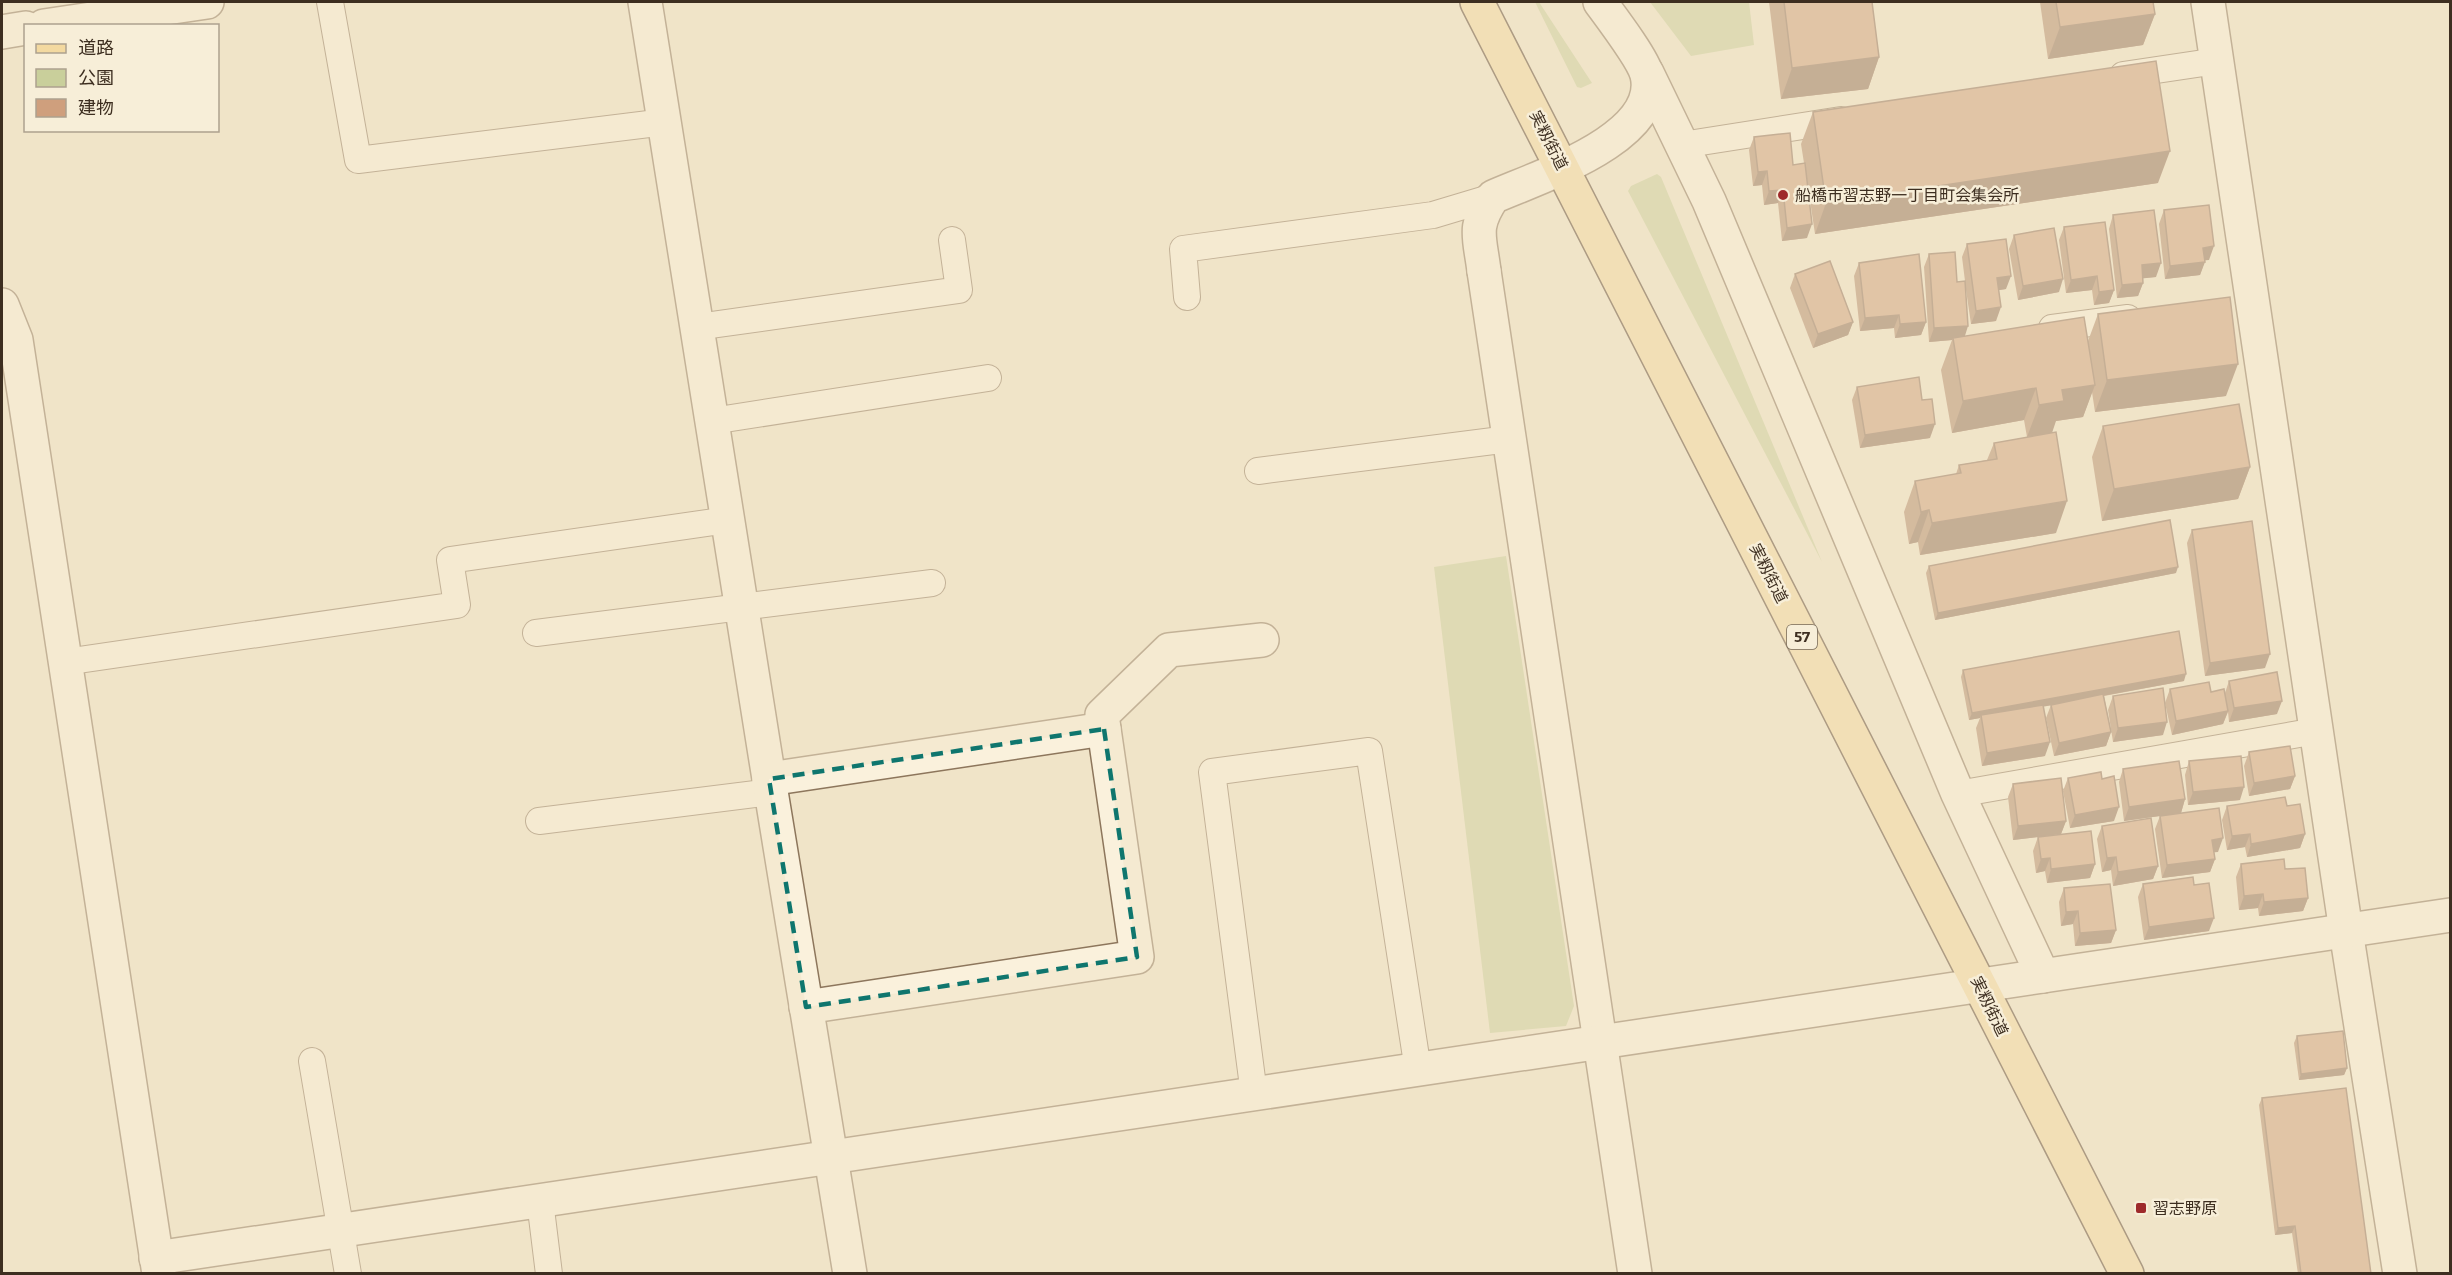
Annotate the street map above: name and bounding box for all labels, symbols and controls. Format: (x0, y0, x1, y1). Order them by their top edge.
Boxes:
legend (24, 24, 219, 132)
text: 道路 (78, 37, 114, 59)
text: 公園 (78, 67, 114, 89)
text: 建物 (78, 97, 114, 119)
street label: 実籾街道 (1526, 107, 1572, 173)
place label: 船橋市習志野一丁目町会集会所 (1795, 186, 2019, 205)
marker: 船橋市習志野一丁目町会集会所 (1776, 188, 1790, 202)
street label: 実籾街道 (1746, 540, 1792, 606)
road number: 57 (1787, 625, 1817, 649)
street label: 実籾街道 (1967, 973, 2012, 1039)
place label: 習志野原 (2153, 1199, 2217, 1218)
marker: 習志野原 (2134, 1201, 2148, 1215)

